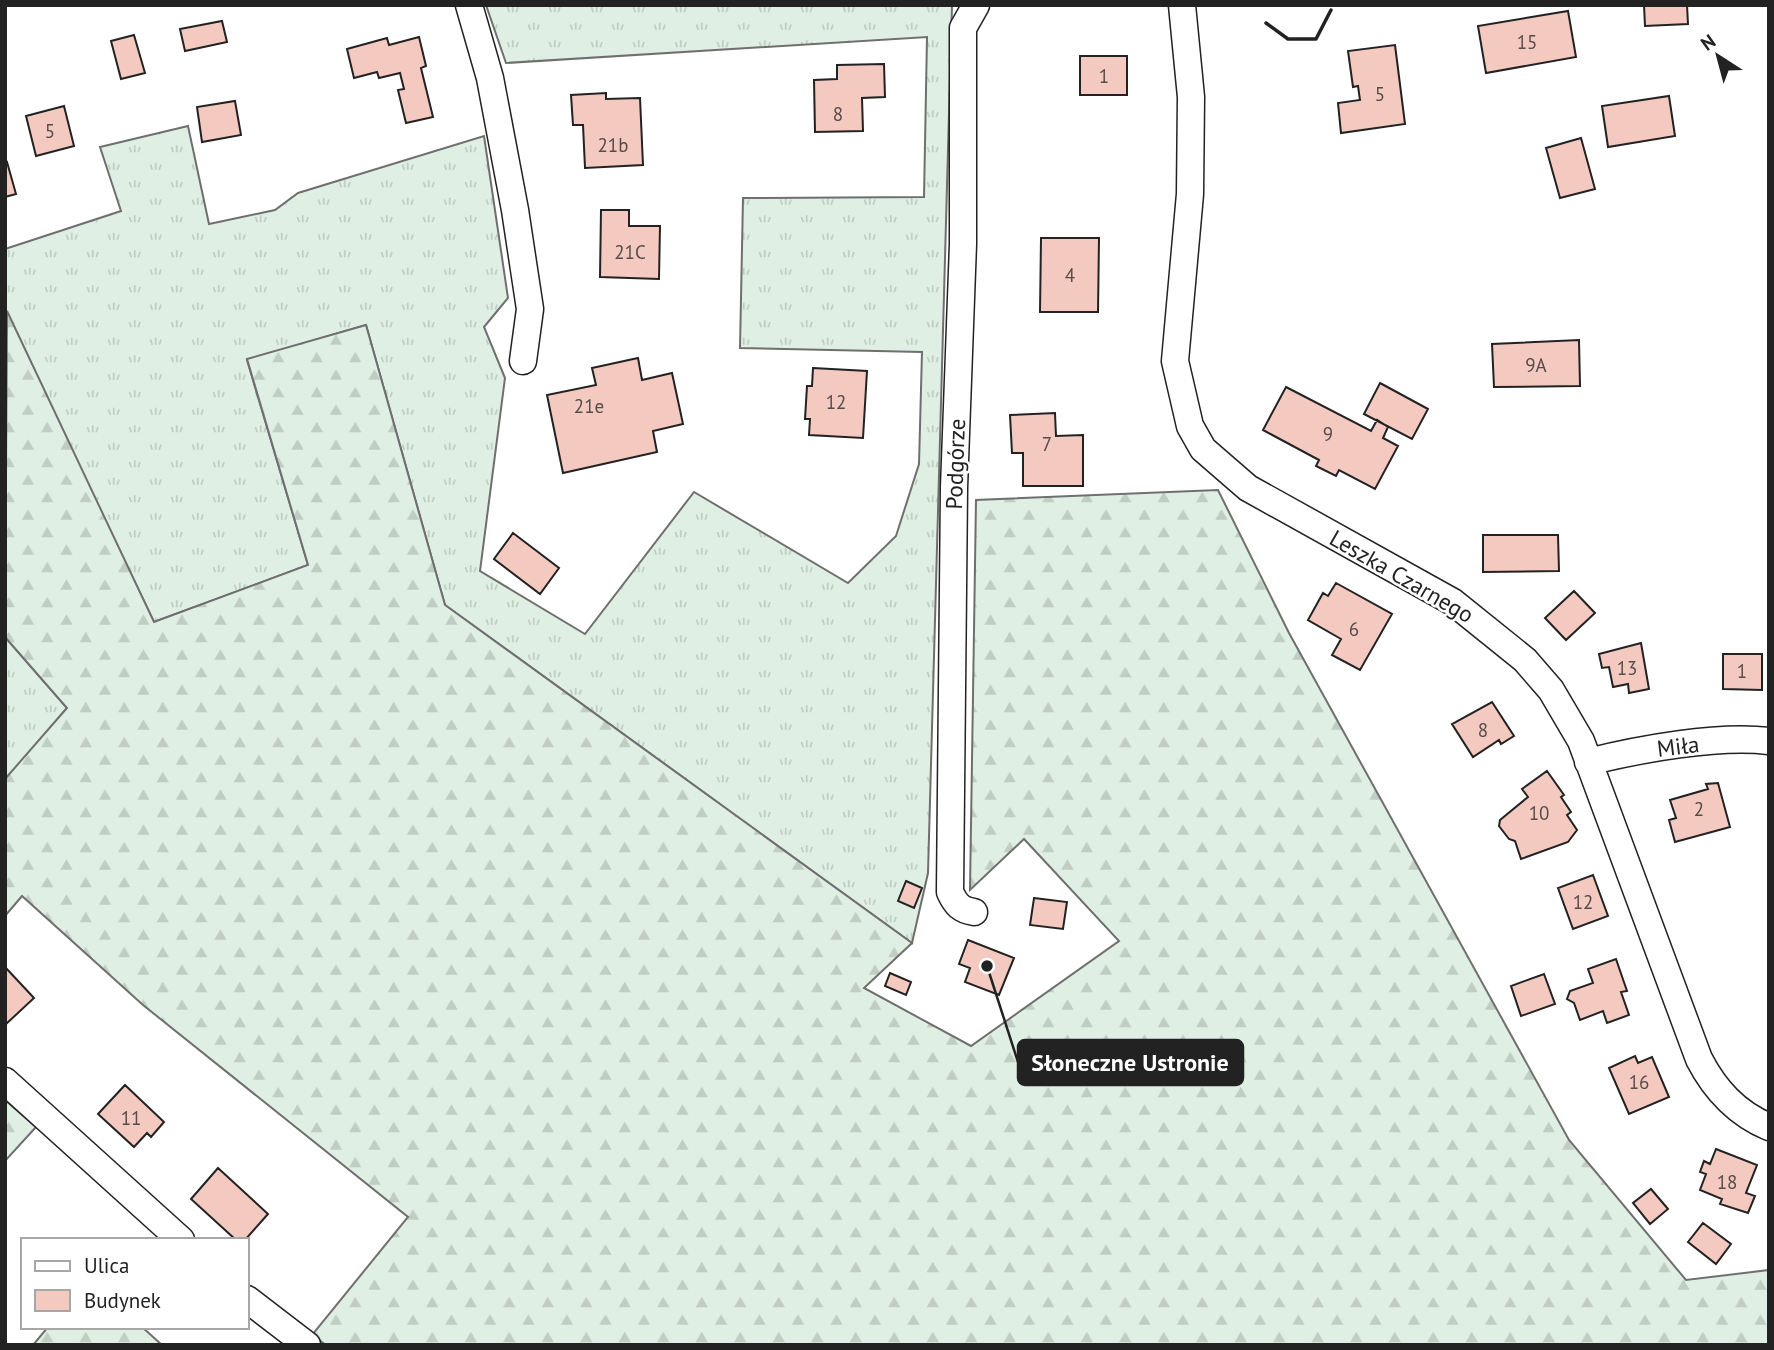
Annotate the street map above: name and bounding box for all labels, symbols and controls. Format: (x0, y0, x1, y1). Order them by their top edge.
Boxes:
north arrow (1683, 21, 1753, 91)
text: N (1696, 29, 1720, 56)
house number: 15 (1517, 30, 1537, 54)
house number: 1 (1099, 64, 1109, 88)
house number: 5 (1375, 82, 1385, 106)
house number: 8 (833, 102, 843, 126)
house number: 5 (45, 119, 55, 143)
house number: 21b (598, 133, 628, 157)
house number: 21C (614, 240, 646, 264)
house number: 4 (1065, 263, 1075, 287)
house number: 9A (1525, 353, 1547, 377)
house number: 12 (826, 390, 846, 414)
house number: 21e (574, 394, 604, 418)
street label: Podgórze (939, 418, 971, 510)
house number: 9 (1323, 422, 1333, 446)
house number: 7 (1042, 432, 1052, 456)
street label: Leszka Czarnego (1325, 523, 1479, 629)
house number: 6 (1349, 617, 1359, 641)
house number: 13 (1617, 656, 1637, 680)
house number: 1 (1737, 659, 1747, 683)
house number: 8 (1478, 718, 1488, 742)
street label: Miła (1655, 729, 1701, 763)
house number: 2 (1694, 797, 1704, 821)
house number: 10 (1529, 801, 1549, 825)
house number: 12 (1573, 890, 1593, 914)
callout: Słoneczne Ustronie (1018, 1040, 1243, 1085)
text: Słoneczne Ustronie (1031, 1047, 1229, 1078)
house number: 16 (1629, 1070, 1649, 1094)
house number: 11 (121, 1106, 141, 1130)
house number: 18 (1717, 1170, 1737, 1194)
legend (21, 1238, 248, 1329)
text: Ulica (84, 1252, 129, 1279)
text: Budynek (84, 1287, 161, 1314)

